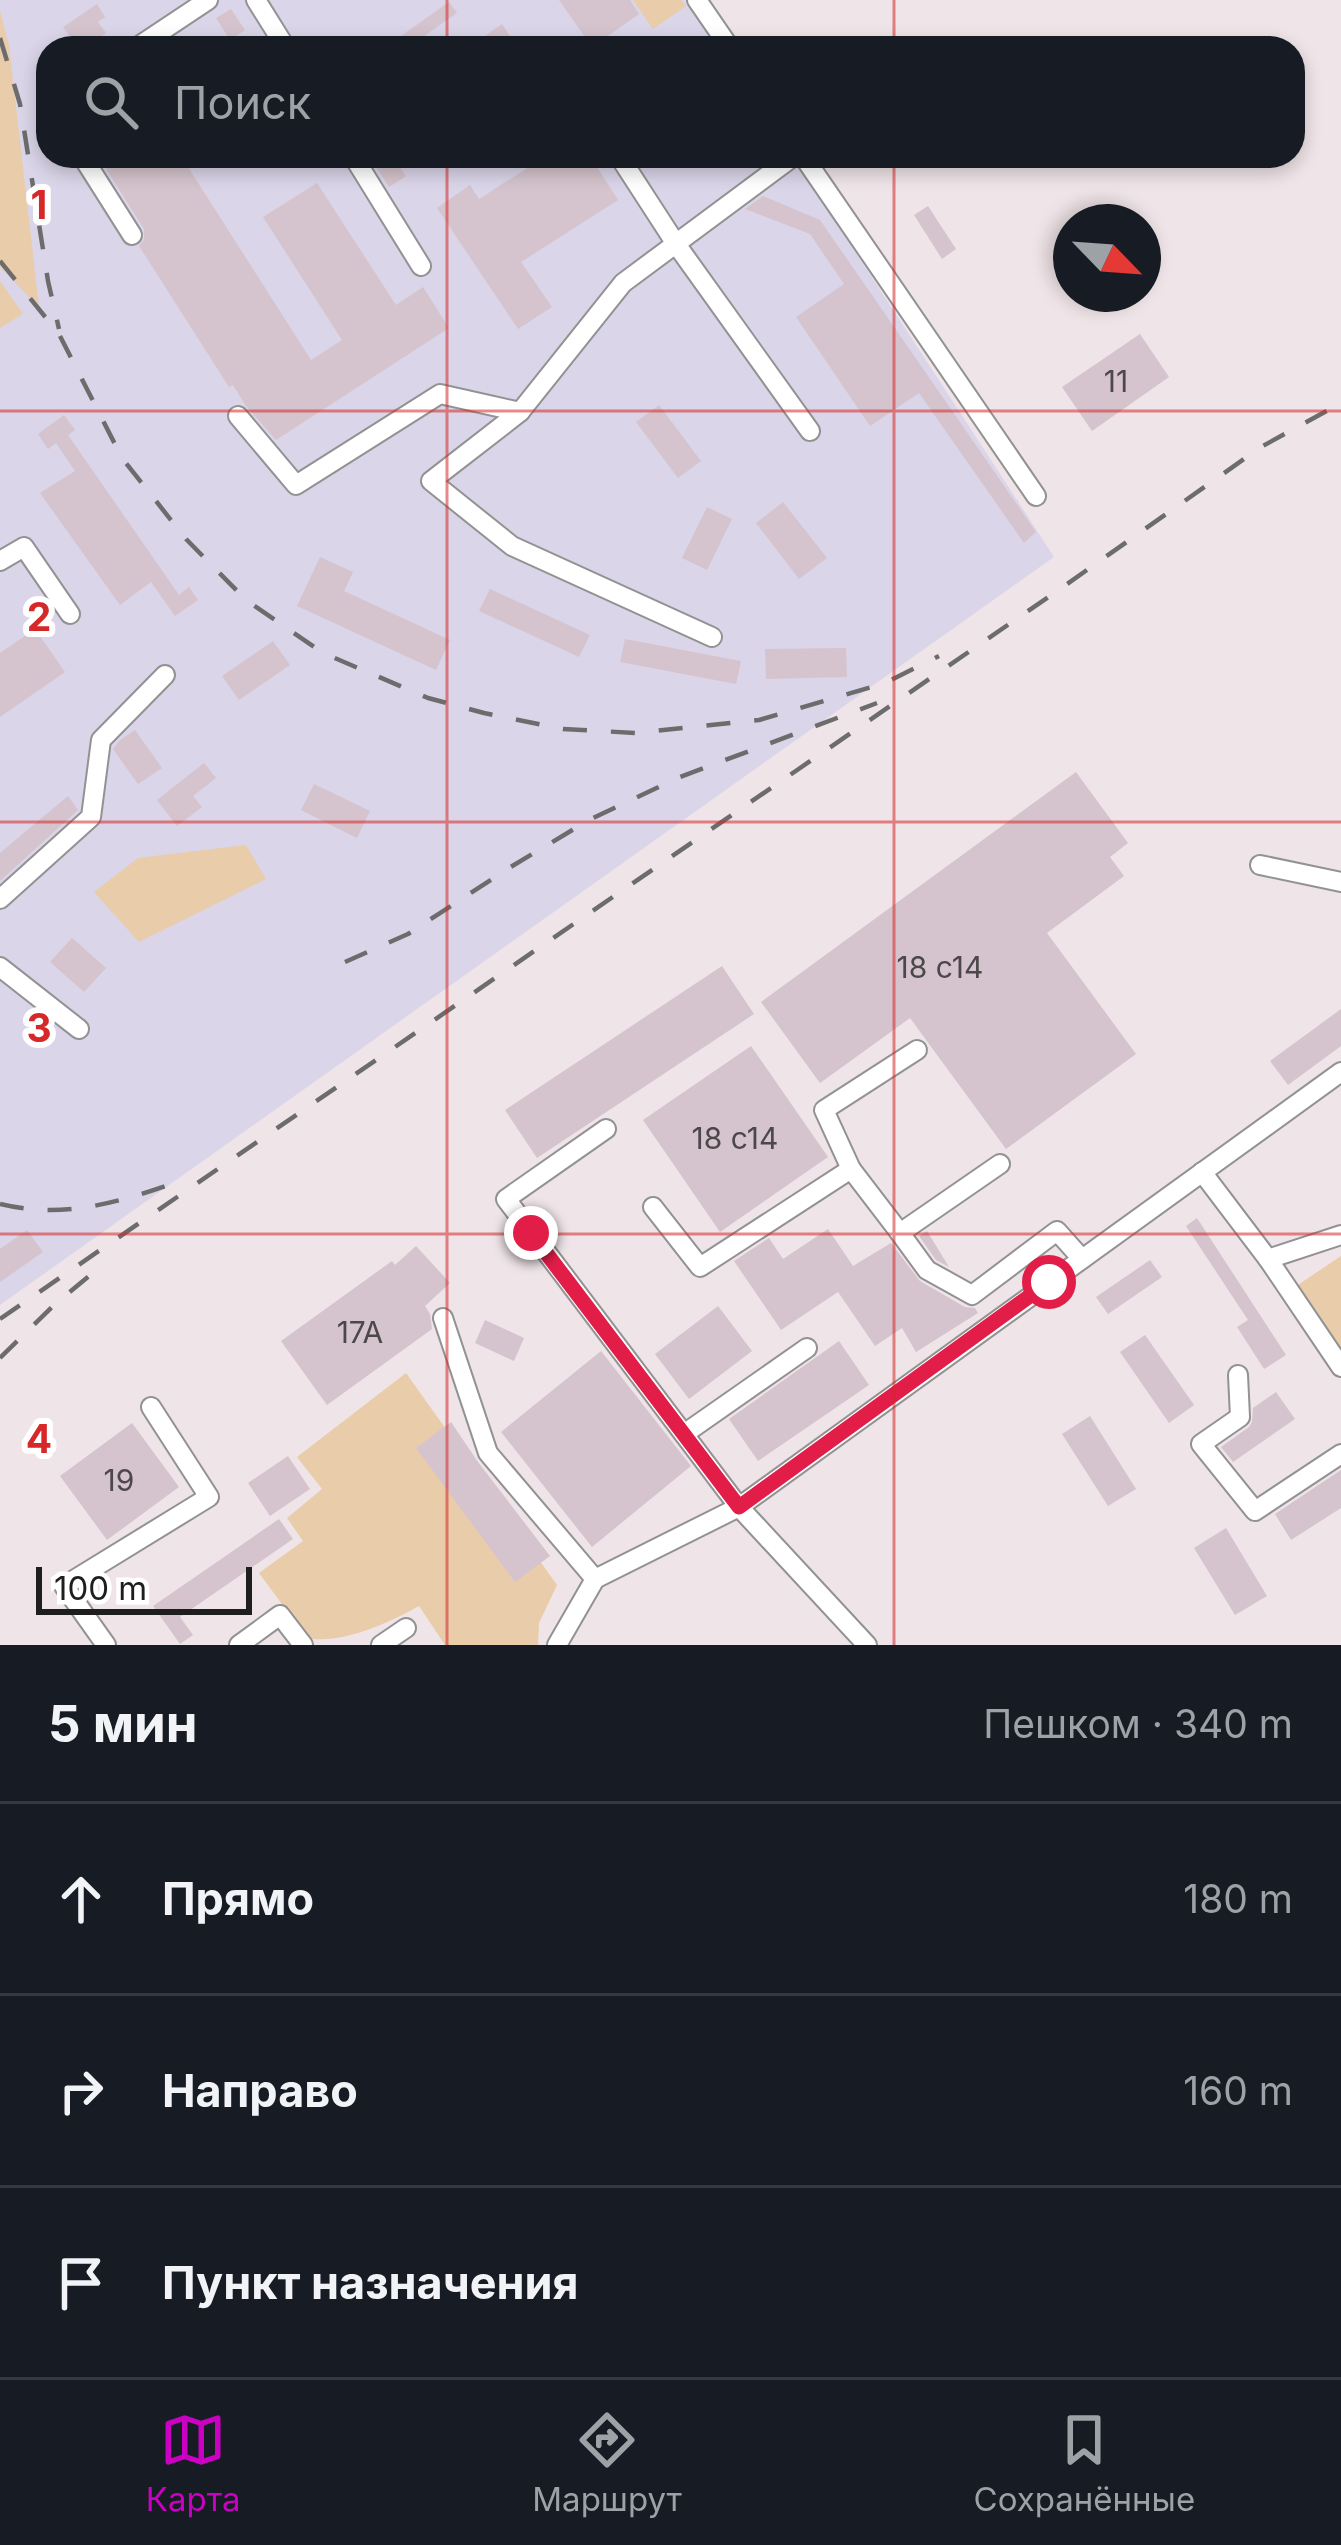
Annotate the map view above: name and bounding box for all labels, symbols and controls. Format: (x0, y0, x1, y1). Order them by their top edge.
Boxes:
search box (36, 36, 1305, 168)
icon: search (78, 69, 144, 135)
text: Поиск (174, 75, 311, 130)
text: 1 (31, 181, 47, 228)
north arrow (1053, 204, 1161, 312)
house number: 11 (1104, 363, 1128, 399)
text: 2 (27, 593, 51, 640)
house number: 18 с14 (897, 949, 983, 985)
text: 3 (26, 1004, 52, 1051)
house number: 18 с14 (692, 1120, 778, 1156)
route end (504, 1206, 558, 1260)
route start (1022, 1255, 1076, 1309)
house number: 17А (337, 1314, 383, 1350)
text: 4 (26, 1415, 52, 1462)
house number: 19 (104, 1462, 134, 1498)
scale bar (36, 1561, 252, 1614)
text: 100 m (54, 1568, 147, 1608)
text: 5 мин (48, 1693, 198, 1754)
text: Пешком · 340 m (983, 1700, 1293, 1747)
icon: ahead (48, 1866, 114, 1932)
text: Прямо (162, 1871, 314, 1926)
text: 180 m (1183, 1875, 1293, 1922)
icon: right (48, 2058, 114, 2124)
text: Направо (162, 2063, 358, 2118)
text: 160 m (1183, 2067, 1293, 2114)
icon: arrive (48, 2250, 114, 2316)
text: Пункт назначения (162, 2255, 579, 2310)
tab: Карта (146, 2407, 241, 2519)
tab: Маршрут (532, 2407, 682, 2519)
tab: Сохранённые (974, 2407, 1195, 2519)

